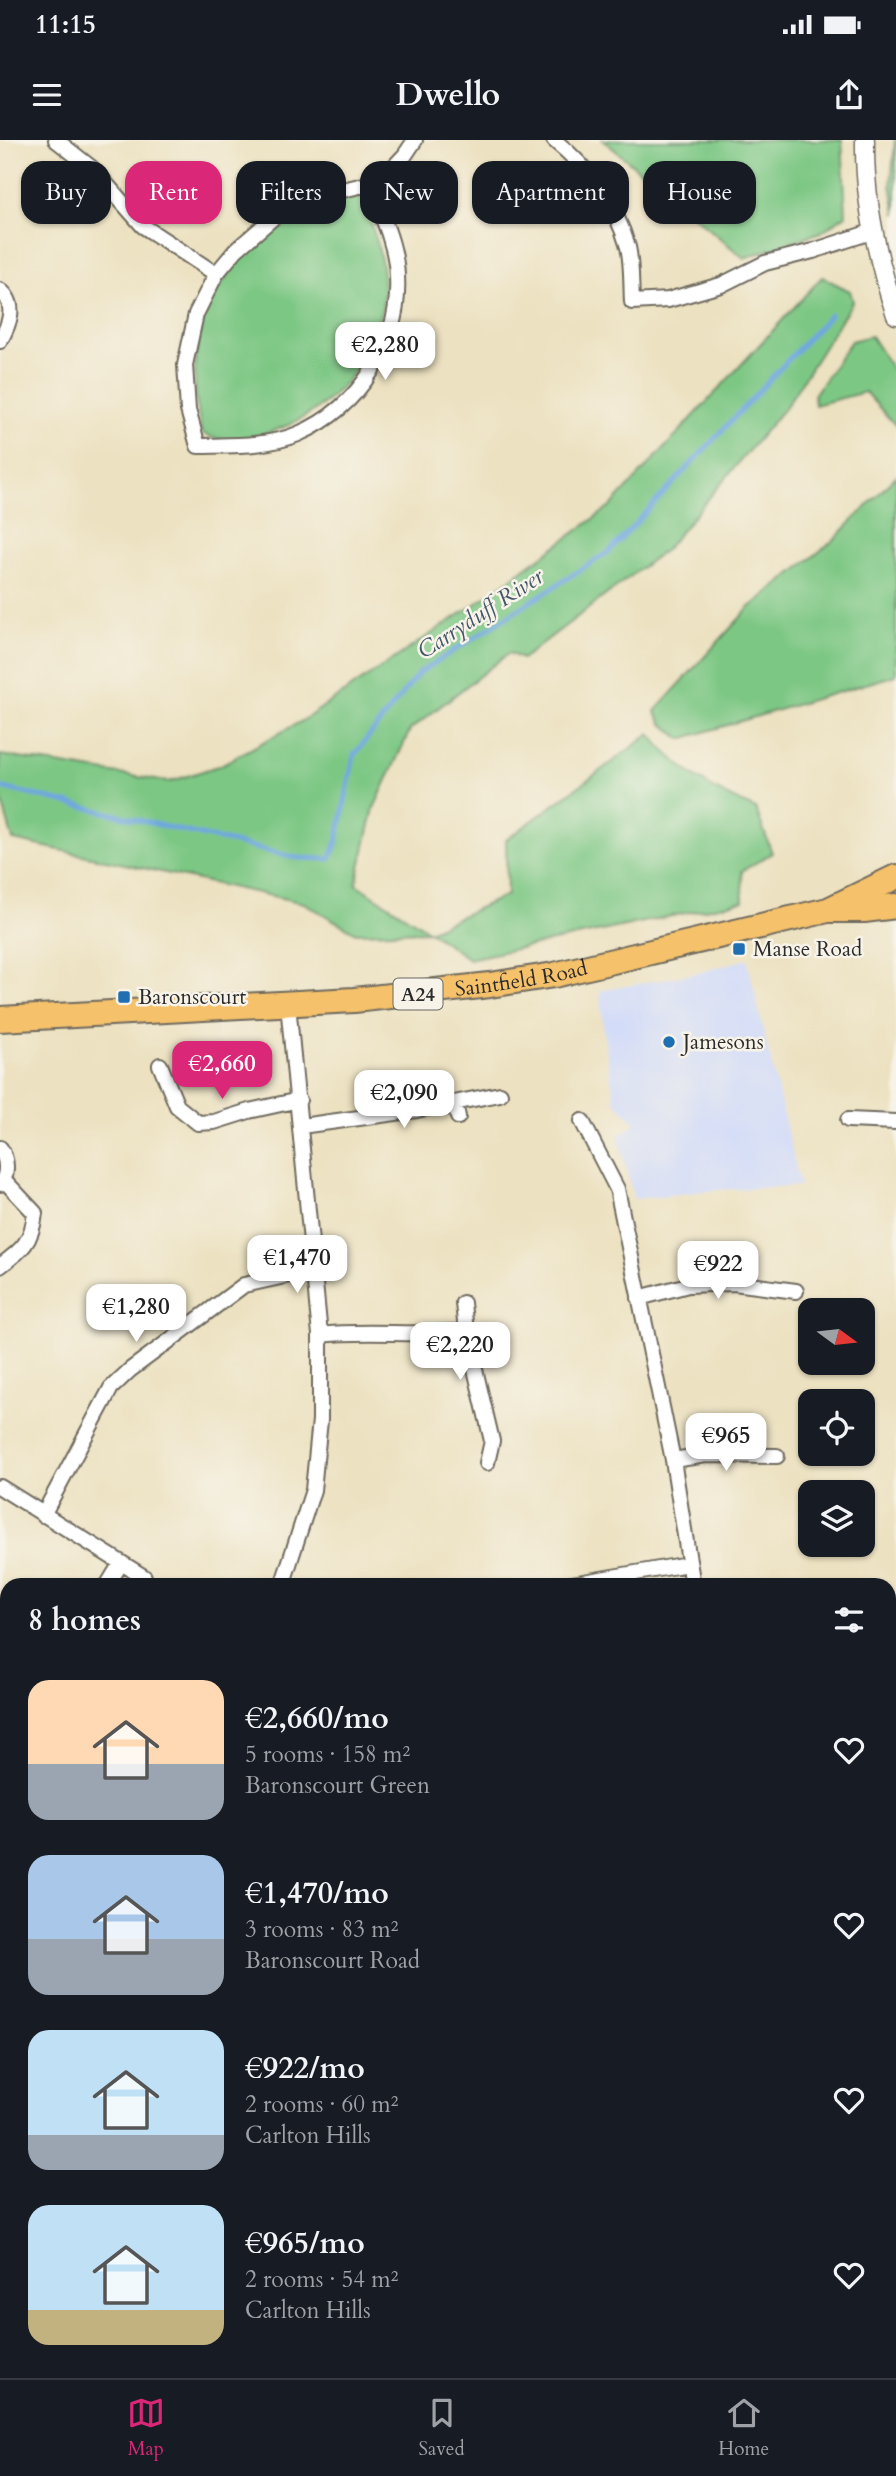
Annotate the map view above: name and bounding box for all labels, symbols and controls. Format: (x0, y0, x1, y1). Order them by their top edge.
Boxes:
text: 11:15 (35, 7, 96, 42)
text: Dwello (396, 73, 500, 117)
icon: menu (28, 76, 66, 114)
icon: share (830, 76, 868, 114)
chip: Buy (21, 161, 111, 224)
chip: Rent (125, 161, 222, 224)
chip: Filters (236, 161, 346, 224)
chip: New (360, 161, 458, 224)
chip: Apartment (472, 161, 629, 224)
chip: House (643, 161, 756, 224)
pin: €2,280 (328, 322, 442, 382)
text: €2,280 (351, 329, 419, 360)
water label: Carryduff River (411, 560, 551, 666)
place label: Manse Road (753, 935, 862, 964)
marker: Manse Road (731, 941, 747, 957)
street label: Saintfield Road (453, 954, 590, 1004)
road number: A24 (394, 978, 442, 1010)
place label: Baronscourt (138, 983, 246, 1012)
marker: Baronscourt (116, 989, 132, 1005)
place label: Jamesons (680, 1028, 764, 1057)
marker: Jamesons (661, 1034, 677, 1050)
pin: €2,660 (165, 1042, 279, 1101)
text: €2,660 (188, 1048, 256, 1079)
pin: €2,090 (347, 1070, 461, 1130)
text: €2,090 (370, 1077, 438, 1108)
pin: €1,470 (240, 1236, 354, 1295)
text: €1,470 (263, 1242, 331, 1273)
pin: €922 (677, 1242, 759, 1301)
text: €922 (693, 1248, 743, 1279)
pin: €1,280 (79, 1284, 193, 1344)
text: €1,280 (102, 1291, 170, 1322)
north arrow (798, 1298, 875, 1376)
map controls (798, 1298, 875, 1557)
pin: €2,220 (403, 1322, 517, 1382)
text: €2,220 (426, 1329, 494, 1360)
button: locate (798, 1389, 875, 1466)
pin: €965 (685, 1414, 767, 1473)
text: €965 (701, 1420, 751, 1451)
button: layers (798, 1480, 875, 1557)
text: 8 homes (28, 1600, 141, 1641)
icon: filters (830, 1601, 868, 1639)
text: €2,660/mo (245, 1698, 389, 1739)
icon: home (84, 1708, 168, 1792)
icon: heart (830, 1731, 868, 1769)
text: 5 rooms · 158 m² (245, 1739, 410, 1770)
text: Baronscourt Green (245, 1770, 430, 1801)
text: €1,470/mo (245, 1873, 389, 1914)
icon: home (84, 1883, 168, 1967)
icon: heart (830, 1906, 868, 1944)
text: 3 rooms · 83 m² (245, 1914, 398, 1945)
text: Baronscourt Road (245, 1945, 420, 1976)
text: €922/mo (245, 2048, 365, 2089)
icon: home (84, 2058, 168, 2142)
icon: heart (830, 2081, 868, 2119)
text: 2 rooms · 60 m² (245, 2089, 398, 2120)
text: Carlton Hills (245, 2120, 371, 2151)
text: €965/mo (245, 2223, 365, 2264)
icon: home (84, 2233, 168, 2317)
icon: heart (830, 2256, 868, 2294)
text: 2 rooms · 54 m² (245, 2264, 398, 2295)
text: Carlton Hills (245, 2295, 371, 2326)
tab: Map (127, 2394, 165, 2462)
tab: Saved (419, 2394, 465, 2462)
tab: Home (718, 2394, 769, 2462)

